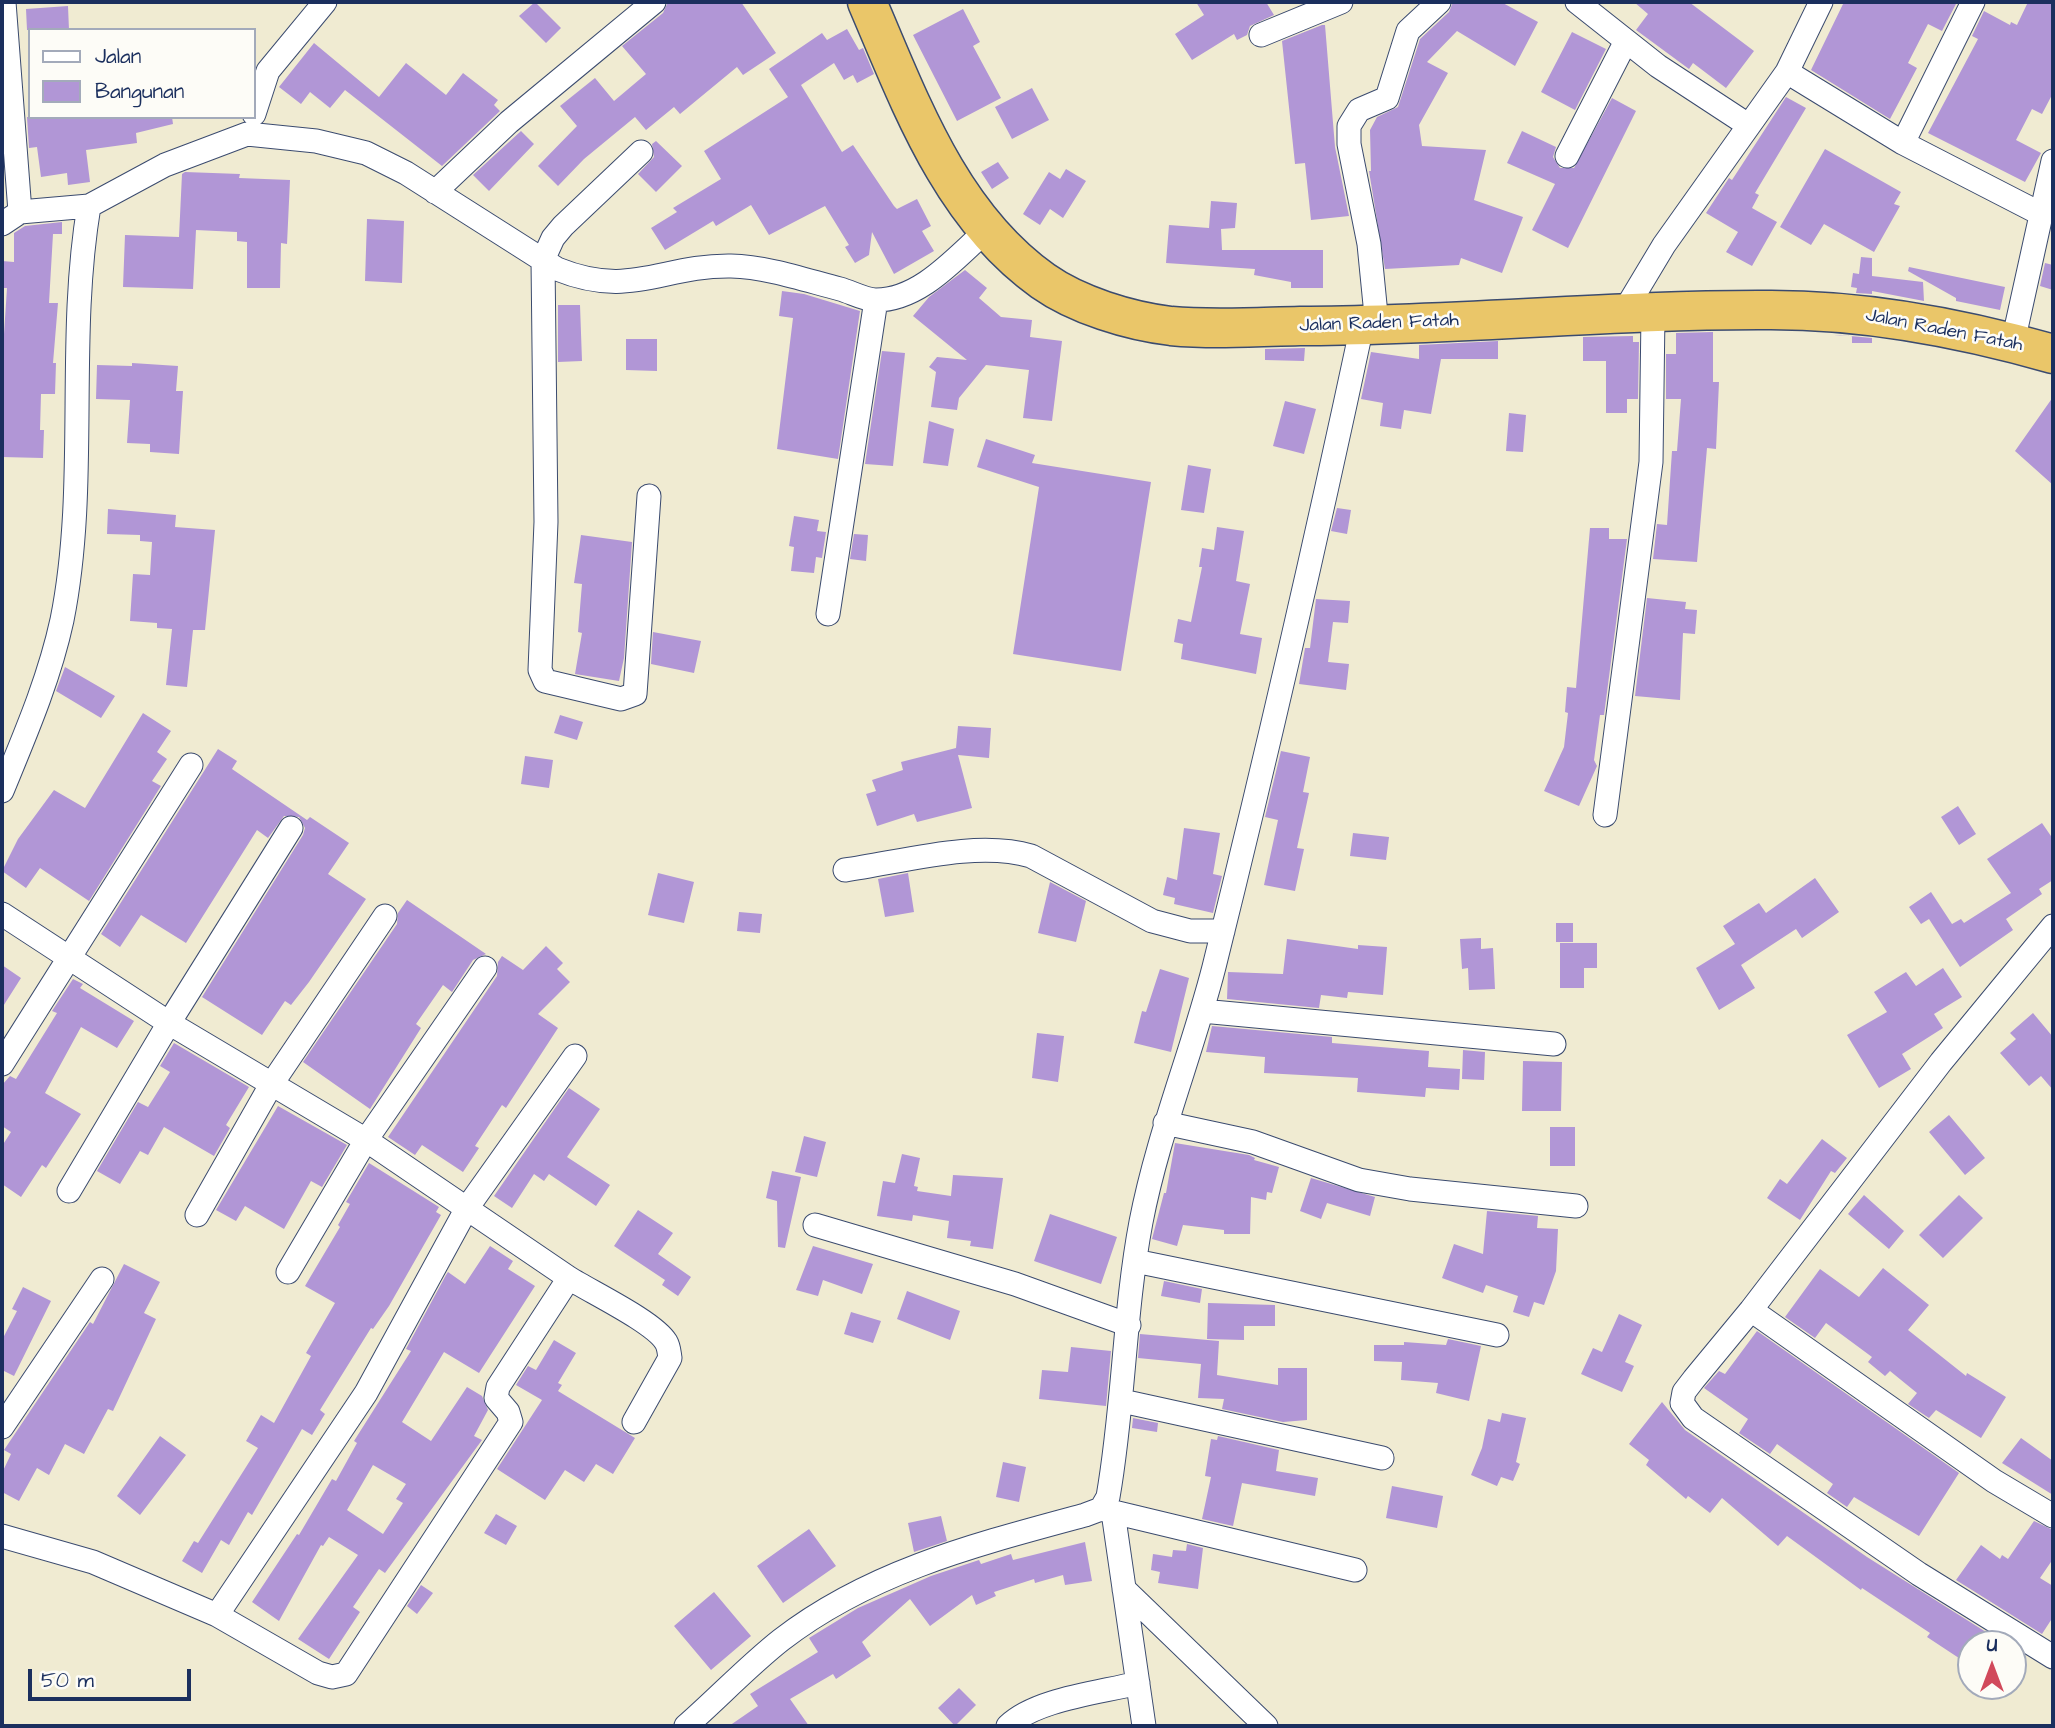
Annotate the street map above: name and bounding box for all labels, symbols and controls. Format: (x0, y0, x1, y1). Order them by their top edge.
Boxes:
legend (28, 28, 256, 119)
text: Jalan (95, 42, 141, 71)
text: Bangunan (95, 77, 184, 106)
street label: Jalan Raden Fatah (1864, 305, 2024, 357)
street label: Jalan Raden Fatah (1299, 310, 1459, 338)
north arrow (1957, 1630, 2027, 1700)
text: U (1987, 1632, 1997, 1659)
scale bar (32, 1654, 194, 1698)
text: 50 m (41, 1666, 94, 1695)

